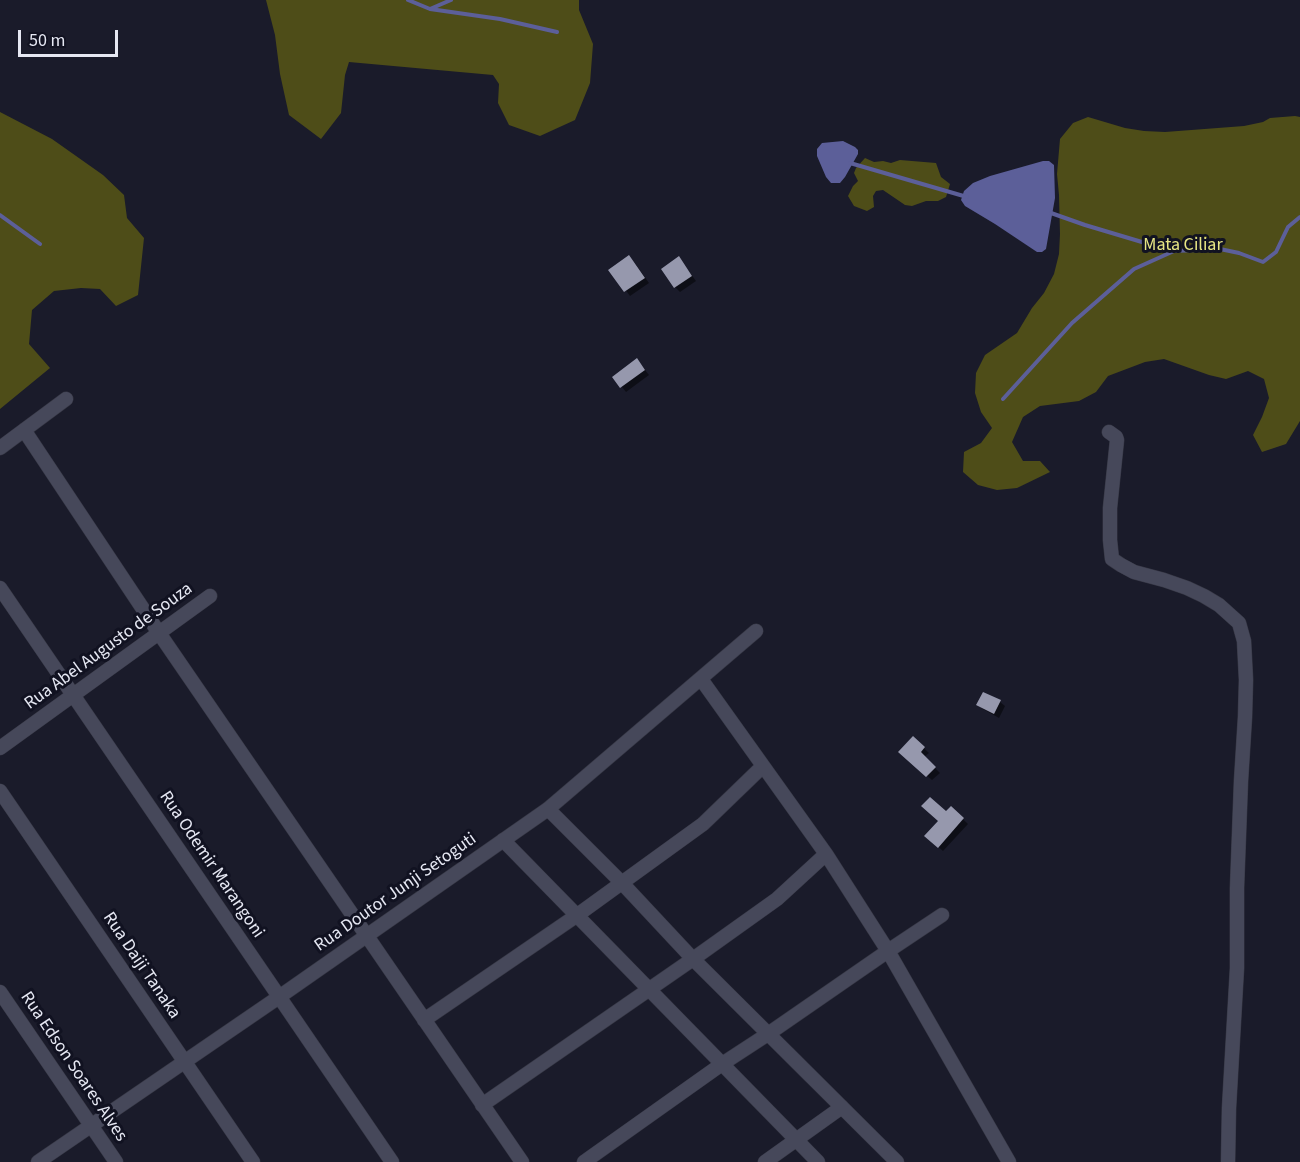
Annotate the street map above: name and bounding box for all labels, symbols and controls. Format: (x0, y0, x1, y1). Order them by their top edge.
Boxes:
scale bar (21, 18, 122, 56)
text: 50 m (29, 28, 65, 53)
park label: Mata Ciliar (1143, 235, 1223, 257)
street label: Rua Abel Augusto de Souza (21, 579, 197, 715)
street label: Rua Odemir Marangoni (154, 787, 268, 943)
street label: Rua Doutor Junji Setoguti (311, 829, 481, 957)
street label: Rua Daiji Tanaka (97, 909, 185, 1023)
street label: Rua Edson Soares Alves (15, 988, 131, 1146)

